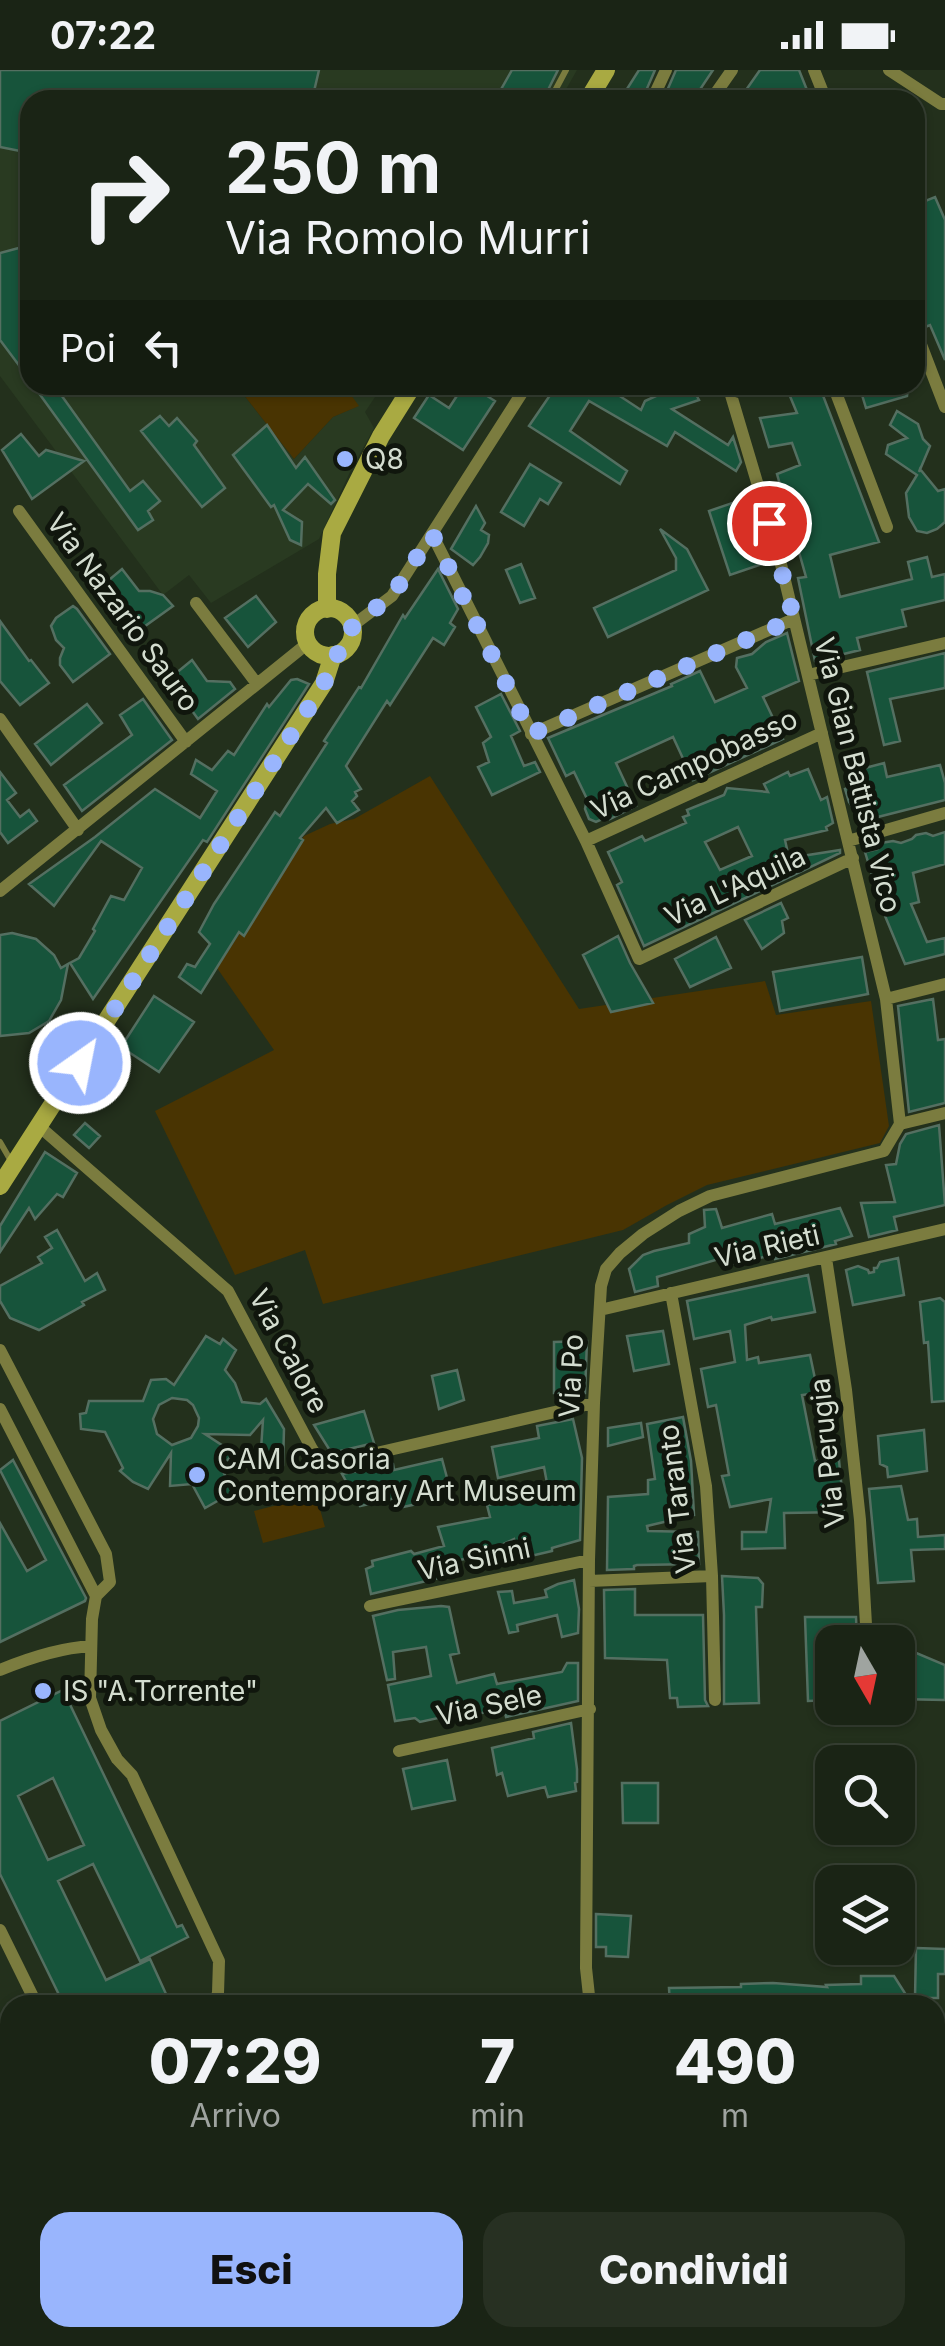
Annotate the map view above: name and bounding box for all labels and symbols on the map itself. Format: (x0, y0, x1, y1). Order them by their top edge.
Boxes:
place label: Q8 (365, 442, 404, 476)
marker: Q8 (334, 448, 356, 470)
pin (727, 481, 812, 566)
street label: Via Nazario Sauro (40, 506, 206, 718)
street label: Via Gian Battista Vico (807, 634, 909, 916)
street label: Via Campobasso (585, 701, 803, 827)
street label: Via L'Aquila (659, 839, 811, 933)
position arrow (28, 1011, 132, 1115)
street label: Via Rieti (711, 1217, 823, 1275)
street label: Via Calore (242, 1283, 336, 1419)
street label: Via Po (552, 1333, 590, 1419)
street label: Via Perugia (802, 1376, 852, 1530)
street label: Via Taranto (651, 1423, 703, 1575)
place label: CAM Casoria Contemporary Art Museum (217, 1442, 577, 1508)
marker: CAM Casoria Contemporary Art Museum (186, 1464, 208, 1486)
street label: Via Sinni (415, 1530, 533, 1588)
north arrow (815, 1625, 915, 1725)
place label: IS "A.Torrente" (63, 1674, 258, 1708)
street label: Via Sele (433, 1677, 545, 1733)
marker: IS "A.Torrente" (32, 1680, 54, 1702)

